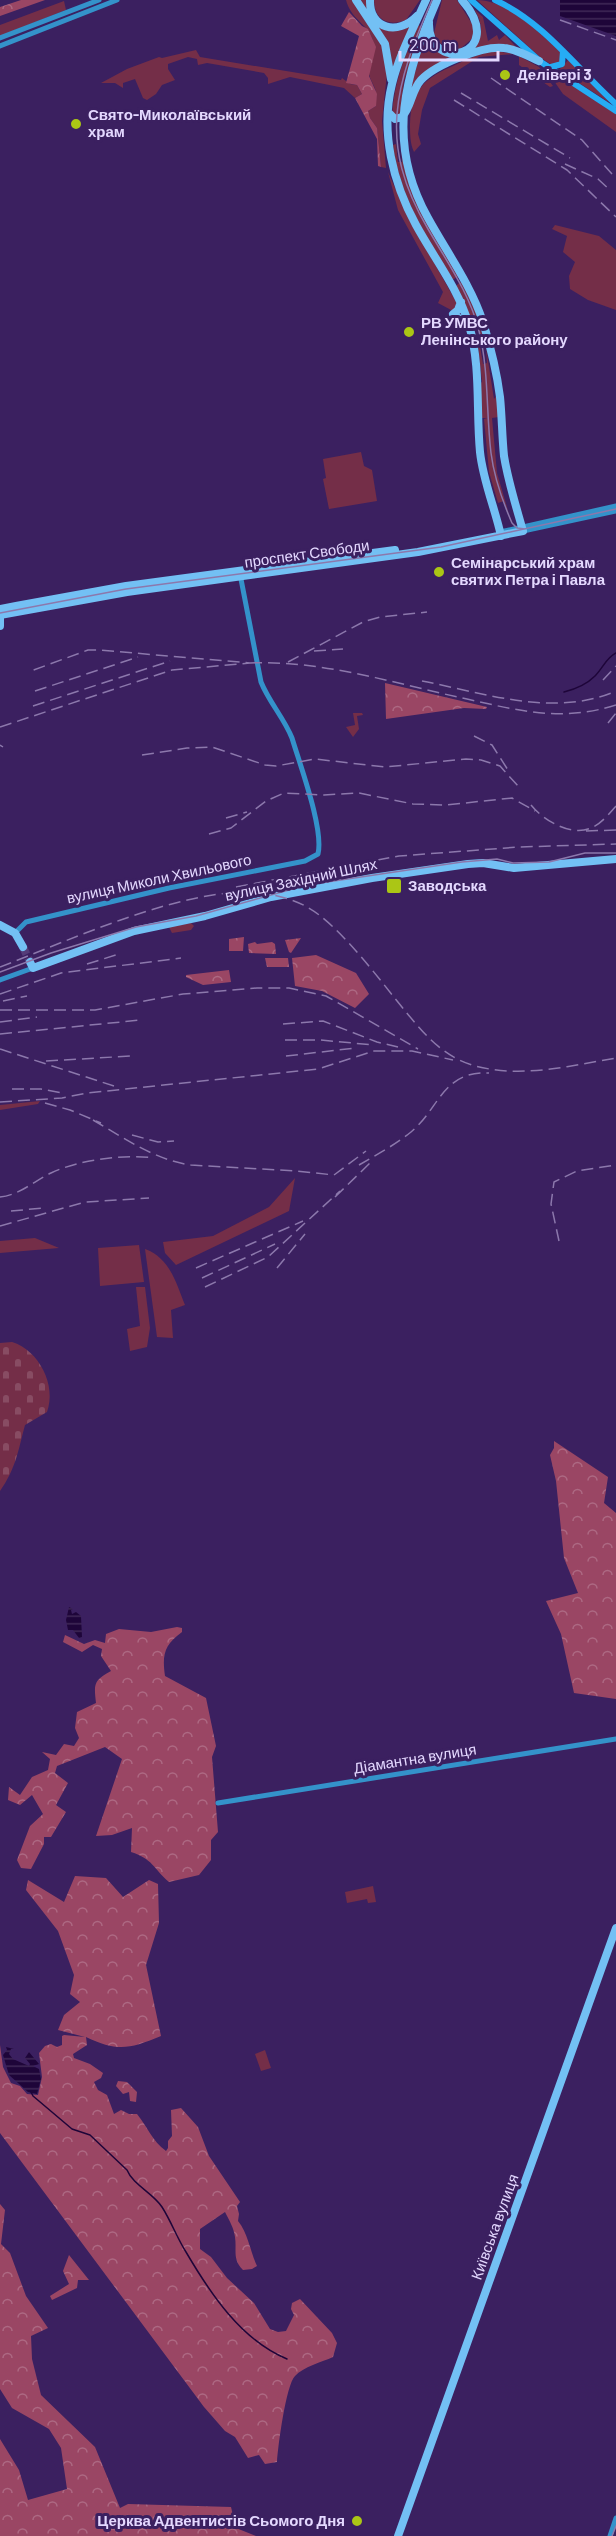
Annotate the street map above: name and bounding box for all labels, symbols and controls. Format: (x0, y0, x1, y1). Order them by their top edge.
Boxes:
scale bar (400, 24, 498, 62)
text: 200 m (409, 33, 457, 55)
place label: Делівері 3 (517, 65, 592, 83)
marker: Делівері 3 (498, 68, 512, 82)
place label: Свято-Миколаївський храм (88, 105, 251, 140)
marker: Свято-Миколаївський храм (69, 117, 83, 131)
place label: РВ УМВС Ленінського району (421, 313, 568, 348)
marker: РВ УМВС Ленінського району (402, 325, 416, 339)
street label: проспект Свободи (243, 535, 371, 571)
place label: Семінарський храм святих Петра і Павла (451, 553, 606, 588)
marker: Семінарський храм святих Петра і Павла (432, 565, 446, 579)
street label: вулиця Миколи Хвильового (65, 850, 253, 906)
street label: вулиця Західний Шлях (223, 854, 379, 904)
place label: Заводська (408, 876, 487, 894)
marker: Заводська (385, 877, 403, 895)
street label: Діамантна вулиця (352, 1739, 477, 1777)
street label: Київська вулиця (467, 2171, 522, 2282)
place label: Церква Адвентистів Сьомого Дня (97, 2511, 345, 2529)
marker: Церква Адвентистів Сьомого Дня (350, 2514, 364, 2528)

